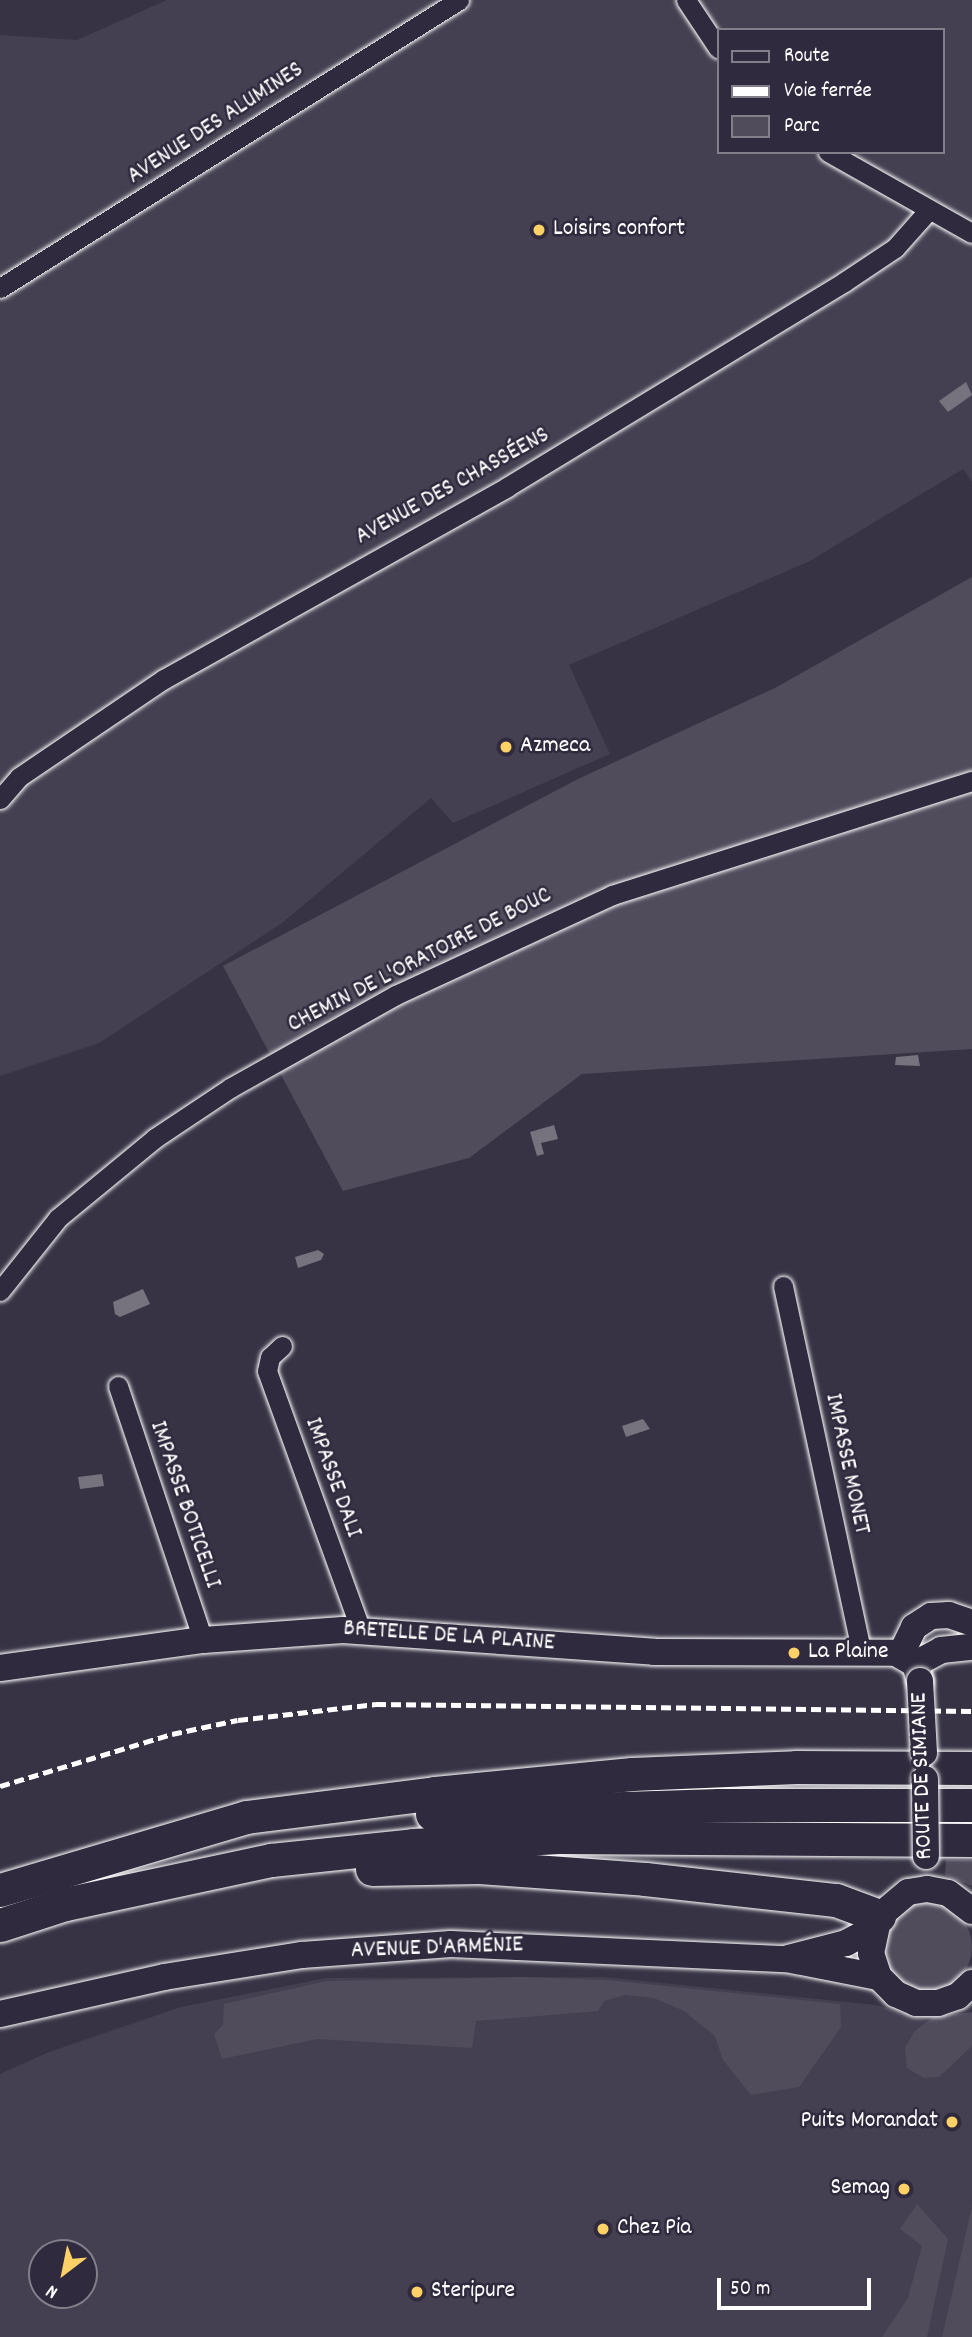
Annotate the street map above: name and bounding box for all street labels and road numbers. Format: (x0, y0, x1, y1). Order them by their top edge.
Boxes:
street label: AVENUE DES ALUMINES (123, 56, 309, 192)
street label: AVENUE DES CHASSÉENS (351, 422, 555, 552)
street label: CHEMIN DE L'ORATOIRE DE BOUC (283, 882, 557, 1040)
street label: IMPASSE MONET (817, 1391, 875, 1537)
street label: IMPASSE DALI (297, 1414, 367, 1542)
street label: IMPASSE BOTICELLI (142, 1418, 226, 1592)
street label: BRETELLE DE LA PLAINE (342, 1615, 556, 1659)
street label: ROUTE DE SIMIANE (906, 1692, 940, 1860)
street label: AVENUE D'ARMÉNIE (350, 1932, 524, 1966)

